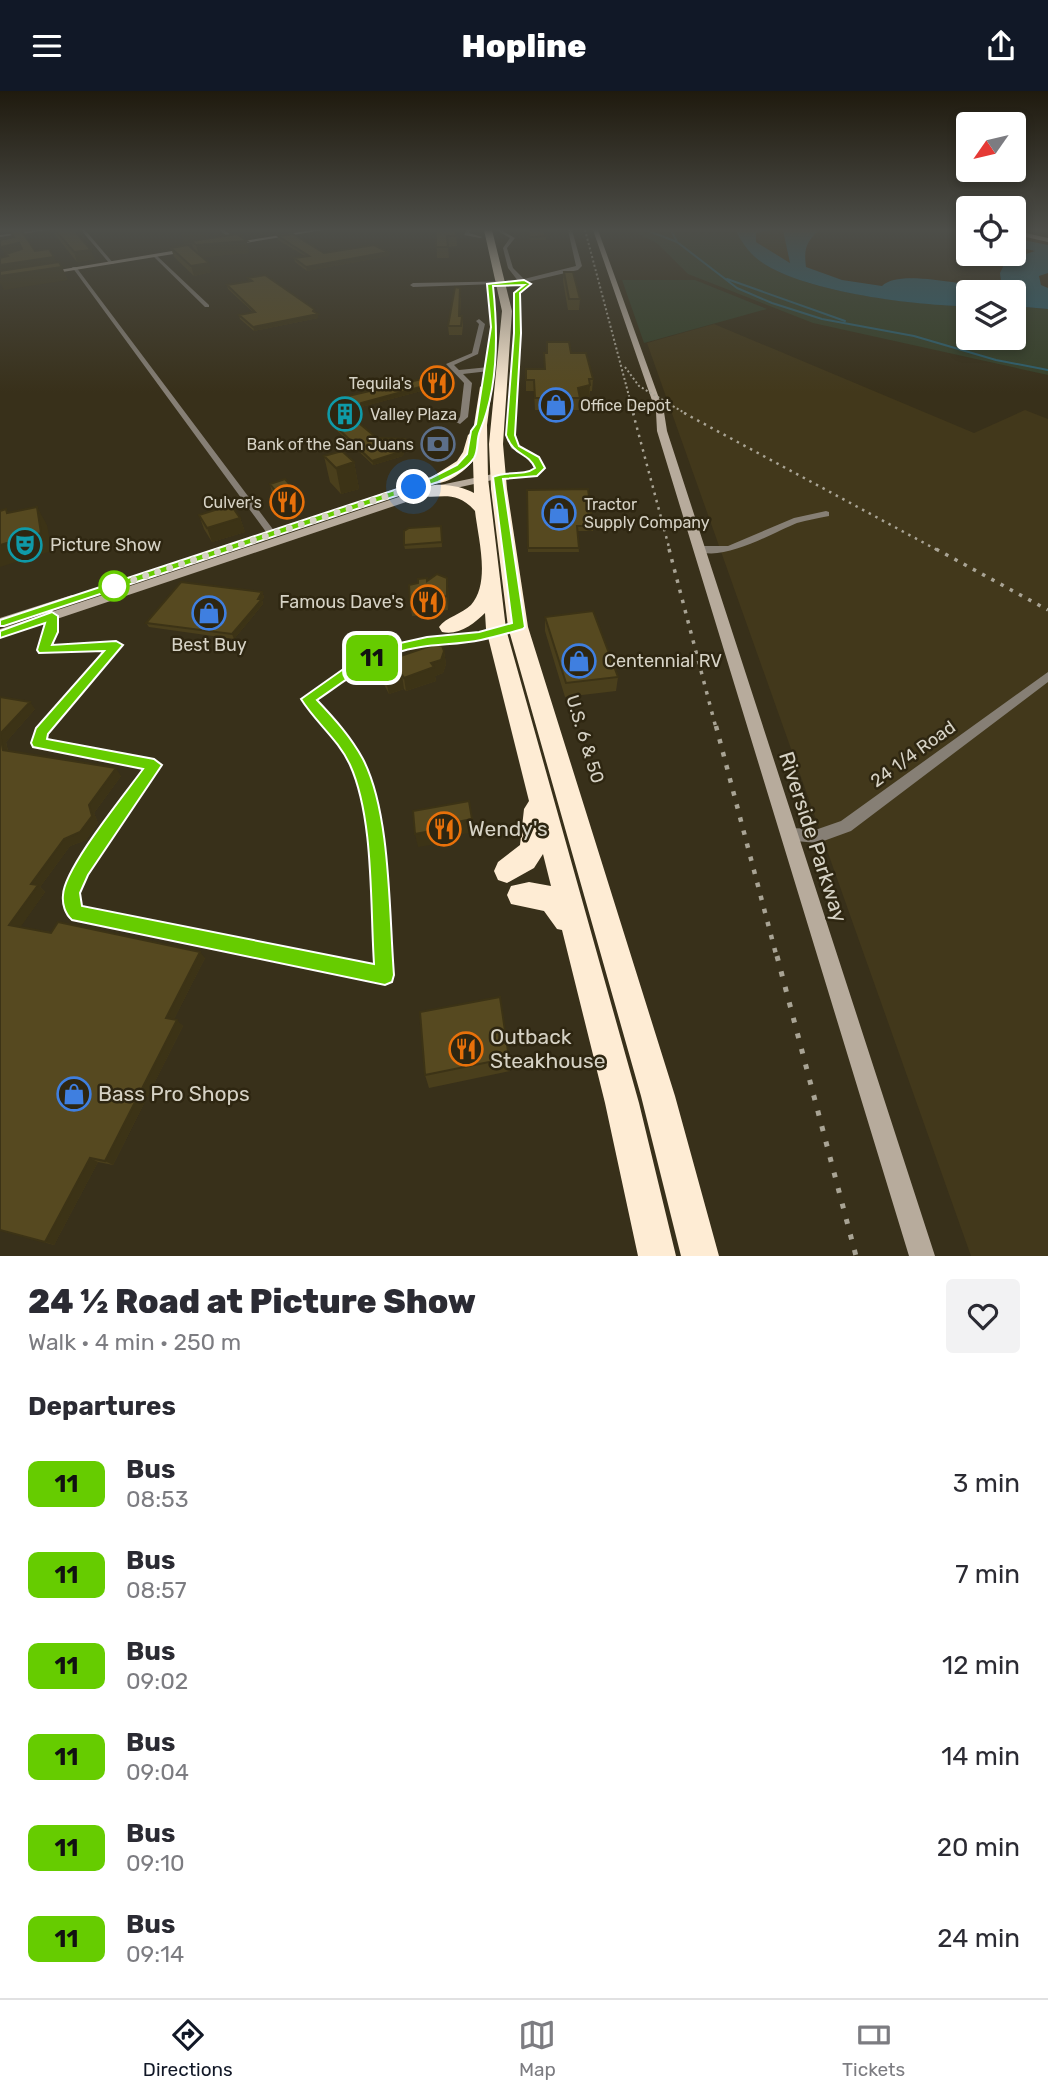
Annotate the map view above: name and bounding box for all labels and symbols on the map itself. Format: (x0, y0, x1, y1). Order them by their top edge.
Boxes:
north arrow (956, 112, 1026, 182)
restaurant icon: Tequila's (418, 364, 456, 402)
place label: Tequila's (349, 374, 412, 393)
shop icon: Office Depot (537, 386, 575, 424)
building icon: Valley Plaza (326, 395, 364, 433)
place label: Office Depot (580, 396, 671, 415)
place label: Valley Plaza (370, 405, 457, 424)
bank icon: Bank of the San Juans (419, 425, 457, 463)
place label: Bank of the San Juans (247, 435, 414, 454)
your location (396, 469, 431, 504)
restaurant icon: Culver's (268, 483, 306, 521)
place label: Culver's (203, 493, 262, 512)
shop icon: Tractor Supply Company (540, 494, 578, 532)
place label: Tractor Supply Company (584, 495, 710, 532)
theatre icon: Picture Show (6, 526, 44, 564)
place label: Picture Show (50, 534, 162, 556)
unlabelled marker (99, 571, 129, 601)
restaurant icon: Famous Dave's (409, 583, 447, 621)
place label: Famous Dave's (279, 591, 404, 613)
shop icon: Best Buy (190, 594, 228, 632)
place label: Best Buy (171, 634, 247, 656)
line badge: 11 (340, 635, 404, 681)
shop icon: Centennial RV (560, 642, 598, 680)
place label: Centennial RV (604, 650, 722, 672)
street label: U.S. 6 & 50 (561, 692, 609, 786)
street label: 24 1/4 Road (866, 716, 960, 792)
street label: Riverside Parkway (774, 748, 853, 926)
restaurant icon: Wendy's (425, 810, 463, 848)
place label: Wendy's (468, 816, 548, 841)
place label: Outback Steakhouse (490, 1024, 605, 1073)
restaurant icon: Outback Steakhouse (447, 1030, 485, 1068)
shop icon: Bass Pro Shops (55, 1075, 93, 1113)
place label: Bass Pro Shops (98, 1081, 250, 1106)

